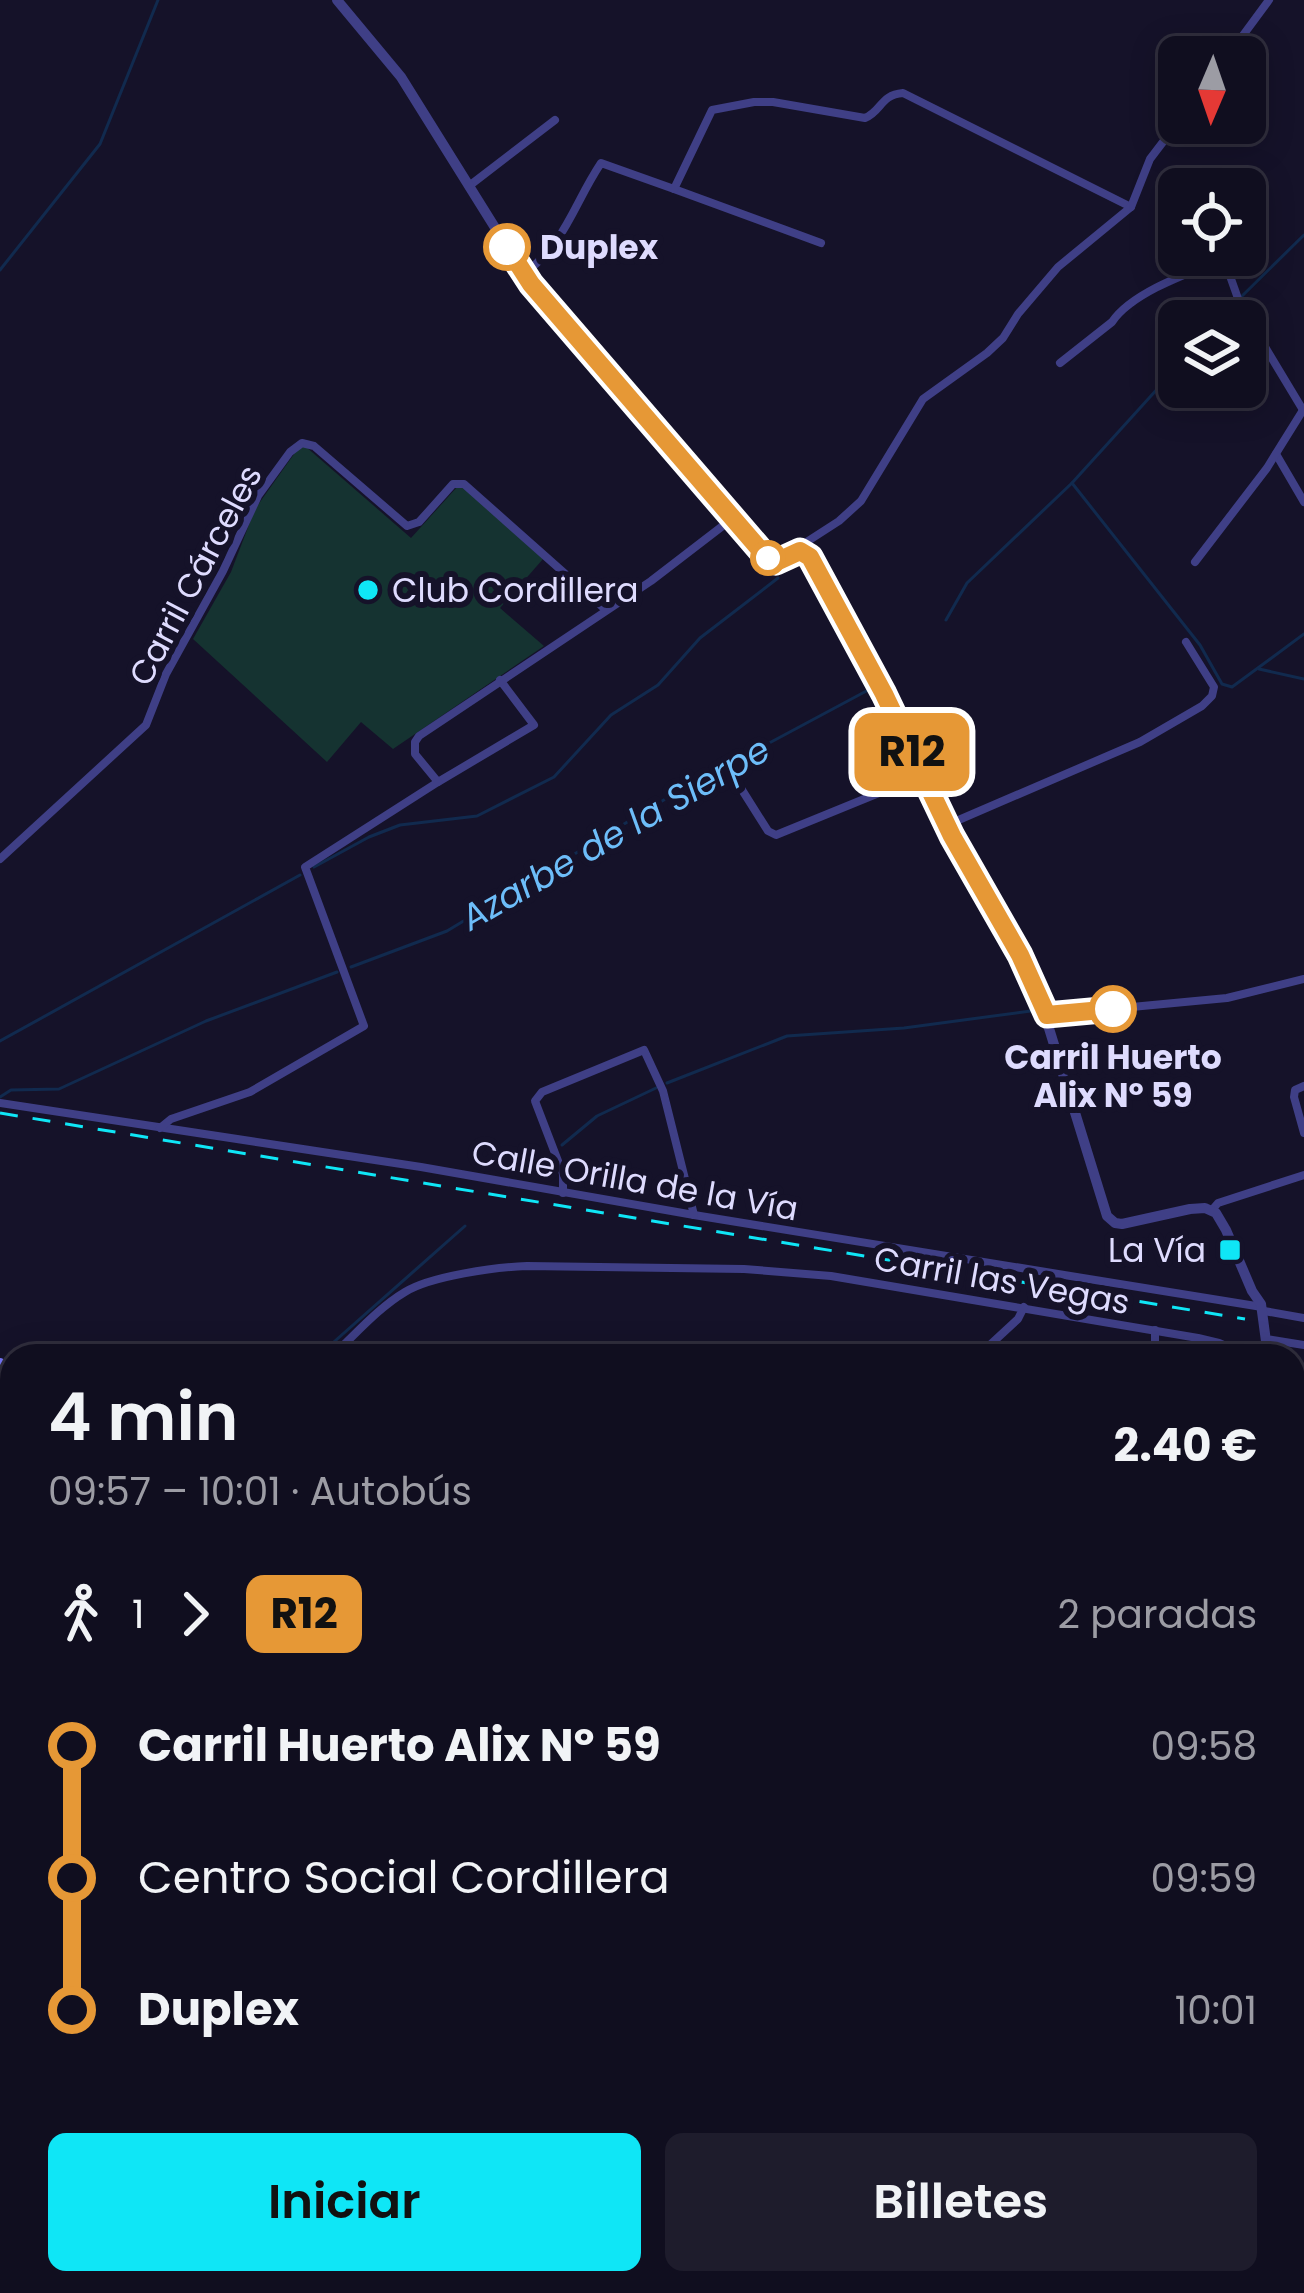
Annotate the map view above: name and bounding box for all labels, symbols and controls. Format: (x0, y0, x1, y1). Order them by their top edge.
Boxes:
north arrow (1158, 36, 1266, 144)
map controls (1158, 36, 1266, 408)
button: locate (1158, 168, 1266, 276)
place label: Duplex (540, 224, 659, 271)
marker: Duplex (485, 225, 529, 269)
button: layers (1158, 300, 1266, 408)
street label: Carril Cárceles (117, 457, 273, 694)
unlabelled marker (752, 542, 784, 574)
place label: Club Cordillera (392, 567, 638, 614)
marker: Club Cordillera (355, 577, 381, 603)
line badge: R12 (843, 713, 981, 791)
text: R12 (878, 722, 946, 781)
water label: Azarbe de la Sierpe (450, 724, 779, 943)
marker: Carril Huerto Alix Nº 59 (1091, 987, 1135, 1031)
place label: Carril Huerto Alix Nº 59 (1004, 1034, 1222, 1119)
street label: Calle Orilla de la Vía (468, 1129, 802, 1232)
place label: La Vía (1108, 1227, 1206, 1274)
street label: Carril las Vegas (871, 1235, 1133, 1326)
marker: La Vía (1217, 1237, 1243, 1263)
text: 4 min (48, 1371, 238, 1463)
text: 2.40 € (1113, 1414, 1257, 1477)
text: 09:57 – 10:01 · Autobús (48, 1464, 472, 1519)
icon: walk (48, 1581, 114, 1647)
icon: forward (162, 1581, 228, 1647)
text: R12 (270, 1584, 338, 1643)
text: 1 (132, 1587, 144, 1642)
text: 2 paradas (1057, 1587, 1257, 1642)
text: Carril Huerto Alix Nº 59 (138, 1714, 661, 1777)
text: 09:58 (1151, 1719, 1257, 1774)
text: Centro Social Cordillera (138, 1846, 670, 1909)
text: 09:59 (1151, 1851, 1257, 1906)
text: Duplex (138, 1978, 299, 2041)
text: 10:01 (1175, 1983, 1257, 2038)
button: Iniciar (48, 2133, 641, 2271)
button: Billetes (665, 2133, 1257, 2271)

